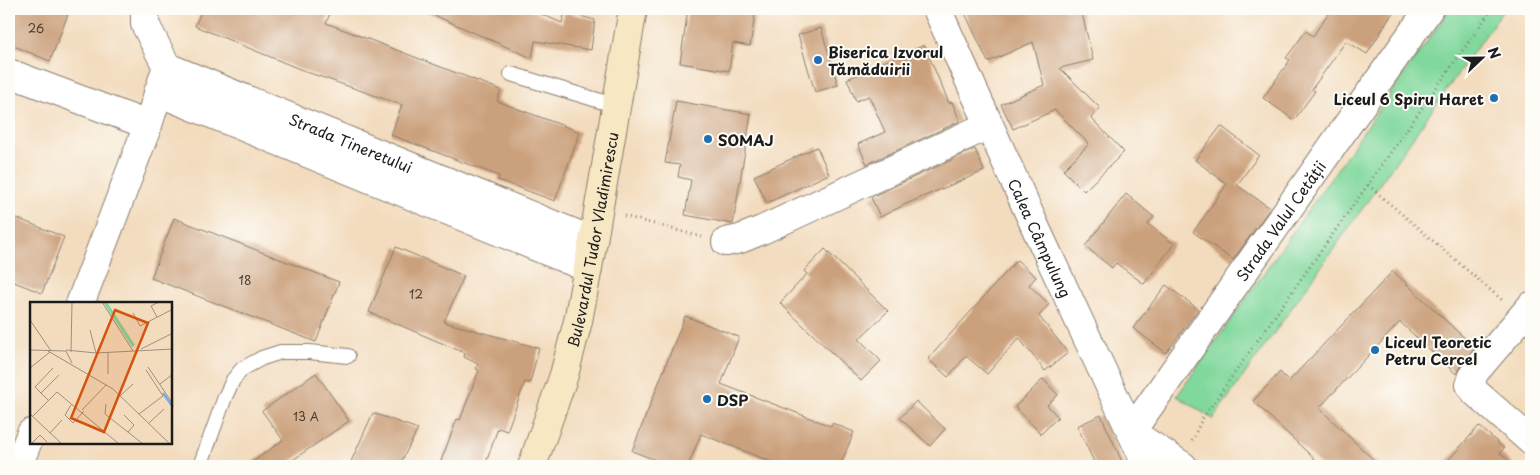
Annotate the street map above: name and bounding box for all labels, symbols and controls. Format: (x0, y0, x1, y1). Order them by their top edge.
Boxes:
house number: 26 (28, 19, 44, 37)
north arrow (1458, 32, 1508, 82)
place label: Biserica Izvorul Tămăduirii (828, 40, 943, 80)
text: N (1483, 44, 1506, 62)
marker: Biserica Izvorul Tămăduirii (812, 54, 824, 66)
place label: Liceul 6 Spiru Haret (1334, 87, 1484, 110)
marker: Liceul 6 Spiru Haret (1488, 92, 1500, 104)
street label: Strada Tineretului (286, 107, 416, 178)
place label: SOMAJ (718, 128, 774, 151)
street label: Bulevardul Tudor Vladimirescu (560, 130, 623, 350)
marker: SOMAJ (702, 133, 714, 145)
street label: Strada Valul Cetății (1230, 155, 1331, 285)
street label: Calea Câmpulung (1003, 174, 1078, 301)
house number: 18 (239, 271, 251, 289)
house number: 12 (409, 285, 423, 303)
inset map (30, 302, 172, 445)
place label: Liceul Teoretic Petru Cercel (1385, 330, 1492, 370)
marker: Liceul Teoretic Petru Cercel (1369, 344, 1381, 356)
place label: DSP (717, 388, 748, 411)
marker: DSP (701, 393, 713, 405)
house number: 13 A (293, 407, 319, 425)

